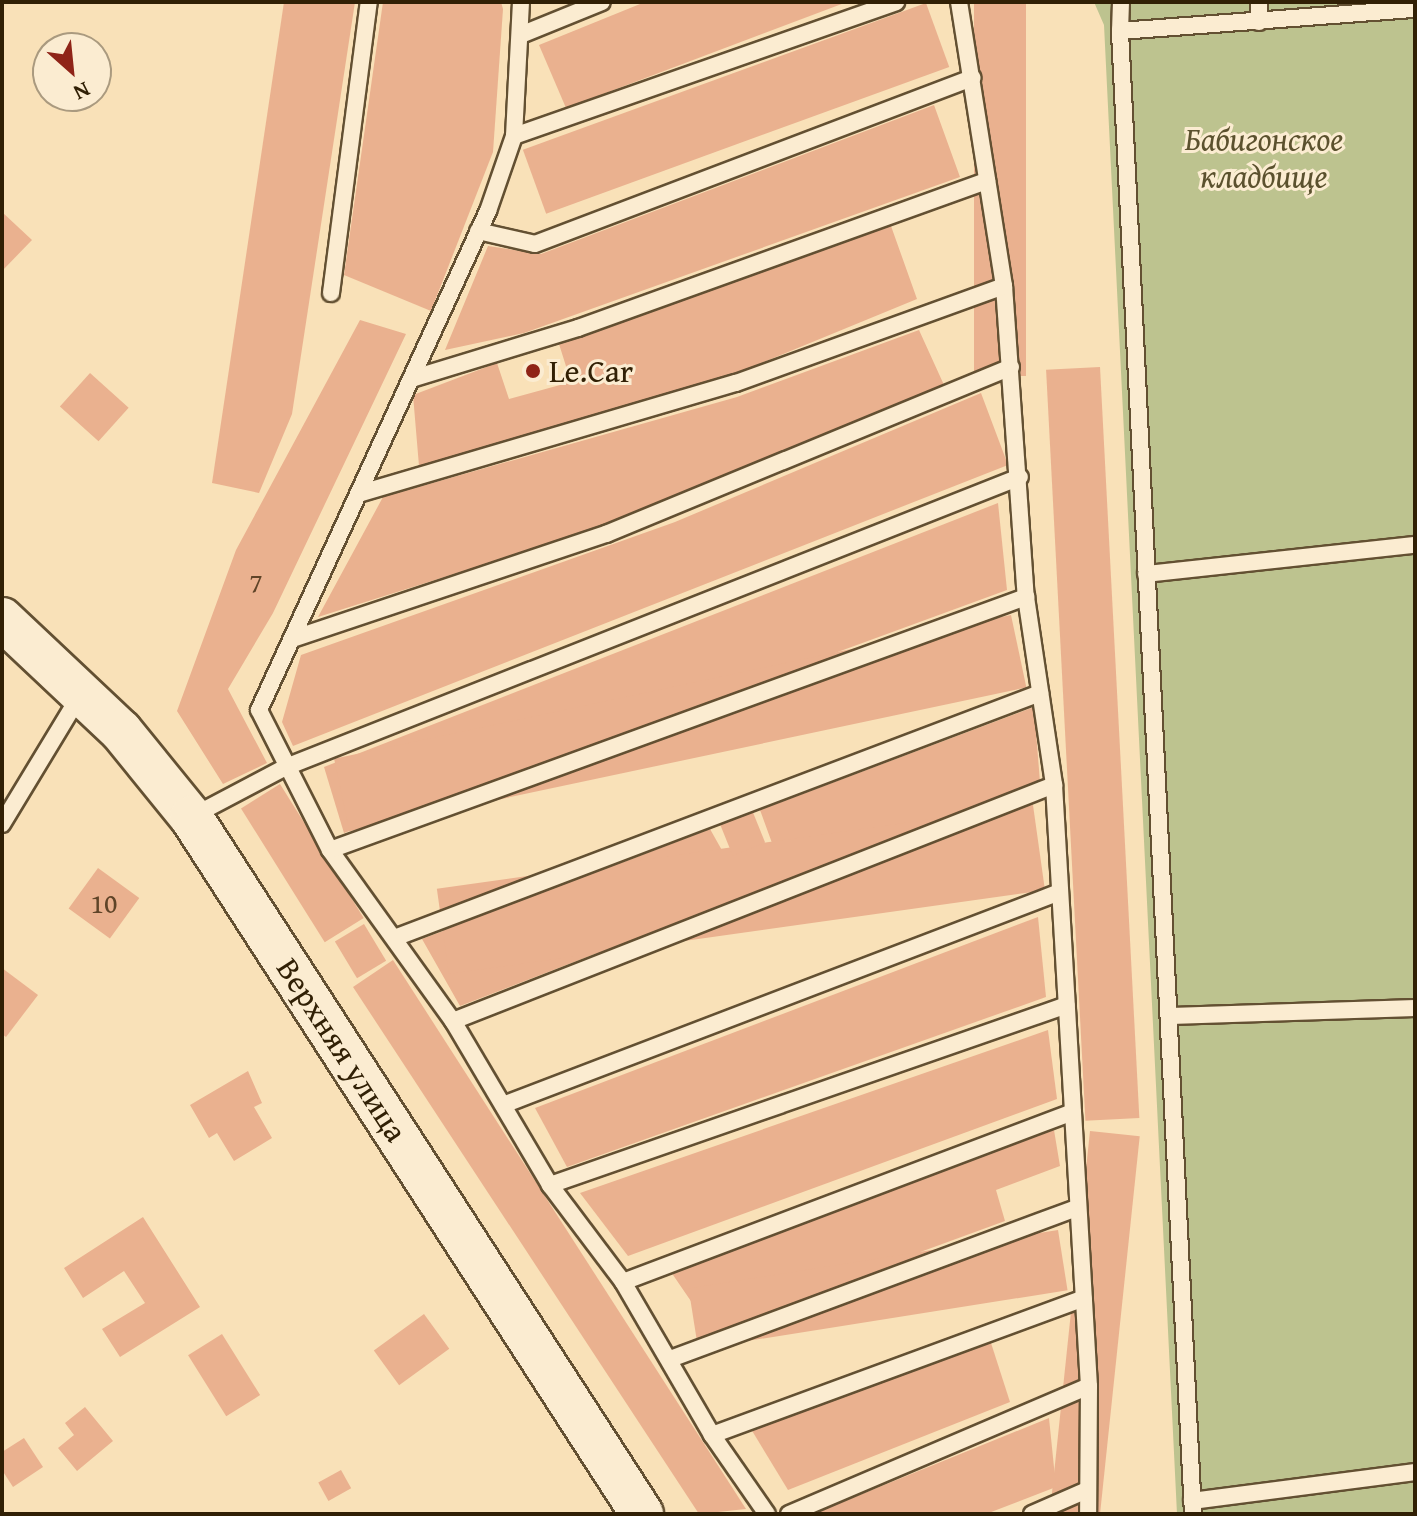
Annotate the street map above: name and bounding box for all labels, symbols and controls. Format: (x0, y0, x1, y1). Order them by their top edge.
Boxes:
north arrow (32, 32, 112, 112)
text: N (68, 74, 96, 109)
park label: Бабигонское кладбище (1185, 121, 1343, 196)
place label: Le.Car (549, 352, 633, 390)
marker: Le.Car (524, 362, 542, 380)
house number: 7 (249, 565, 263, 599)
house number: 10 (91, 886, 117, 920)
street label: Верхняя улица (268, 951, 416, 1149)

